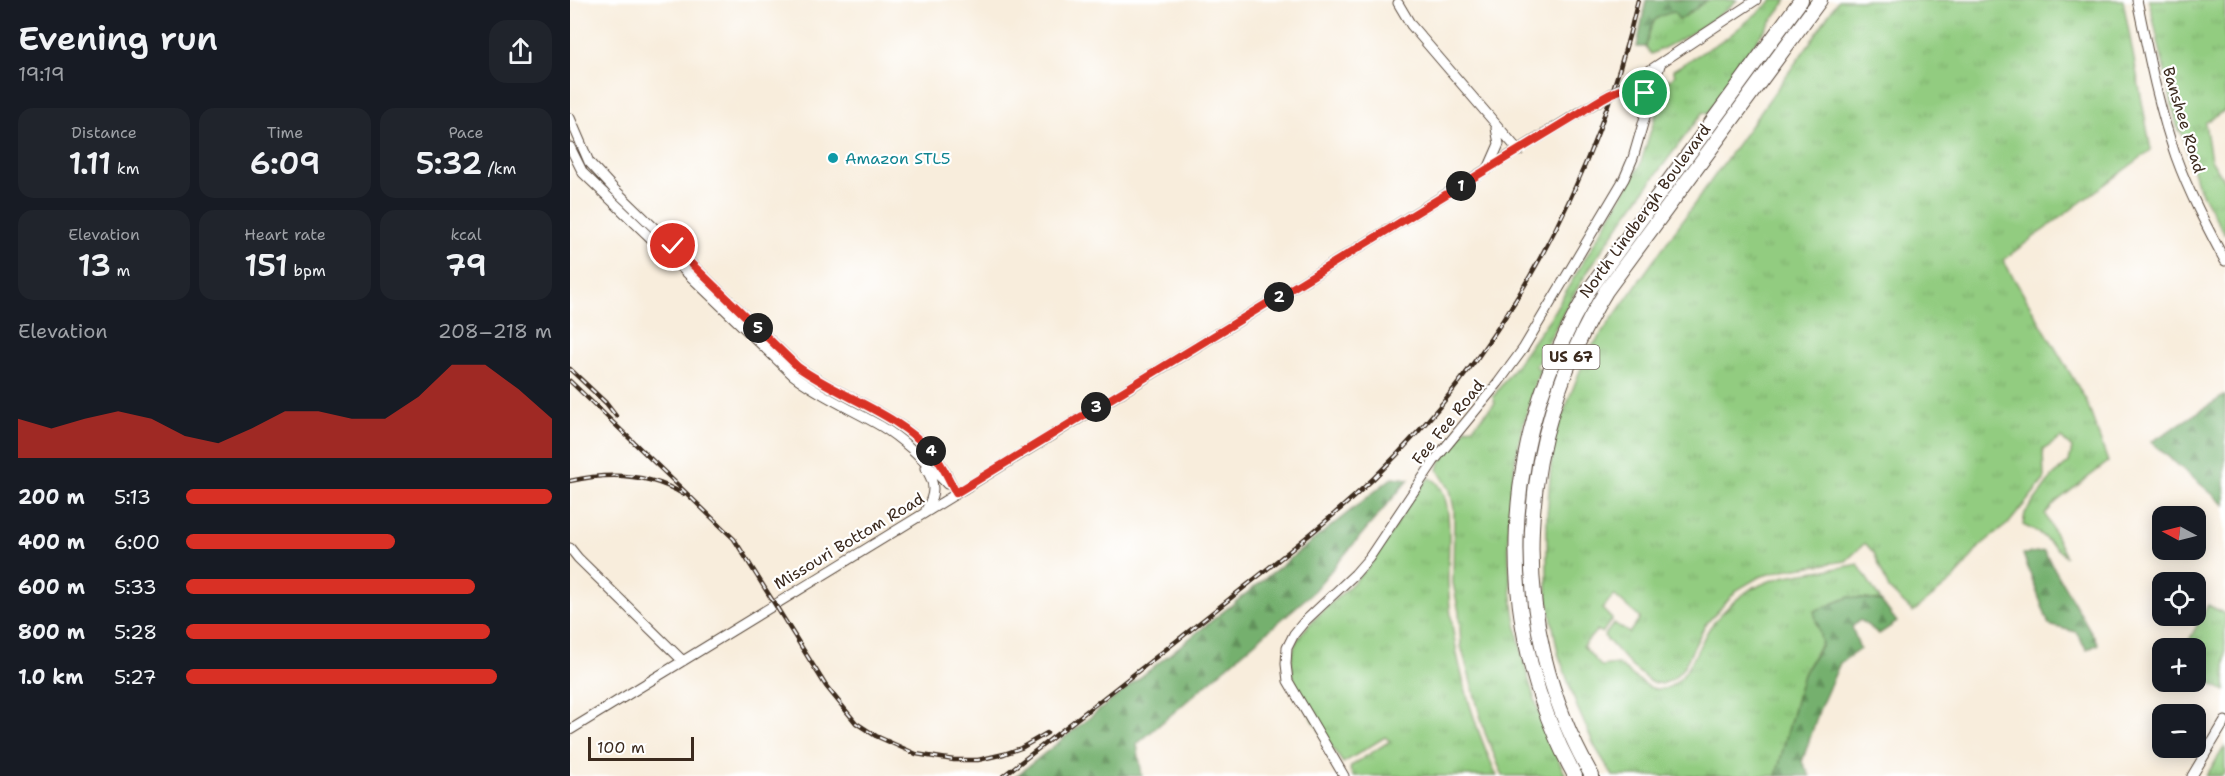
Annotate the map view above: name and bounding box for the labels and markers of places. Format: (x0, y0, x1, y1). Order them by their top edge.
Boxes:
pin (1619, 67, 1670, 118)
place label: Amazon STL5 (845, 148, 951, 169)
marker: Amazon STL5 (826, 151, 840, 165)
pin: 1 (1446, 171, 1476, 201)
pin (647, 220, 698, 271)
pin: 2 (1264, 282, 1294, 312)
pin: 5 (743, 313, 773, 343)
pin: 3 (1081, 392, 1111, 422)
pin: 4 (916, 436, 946, 466)

